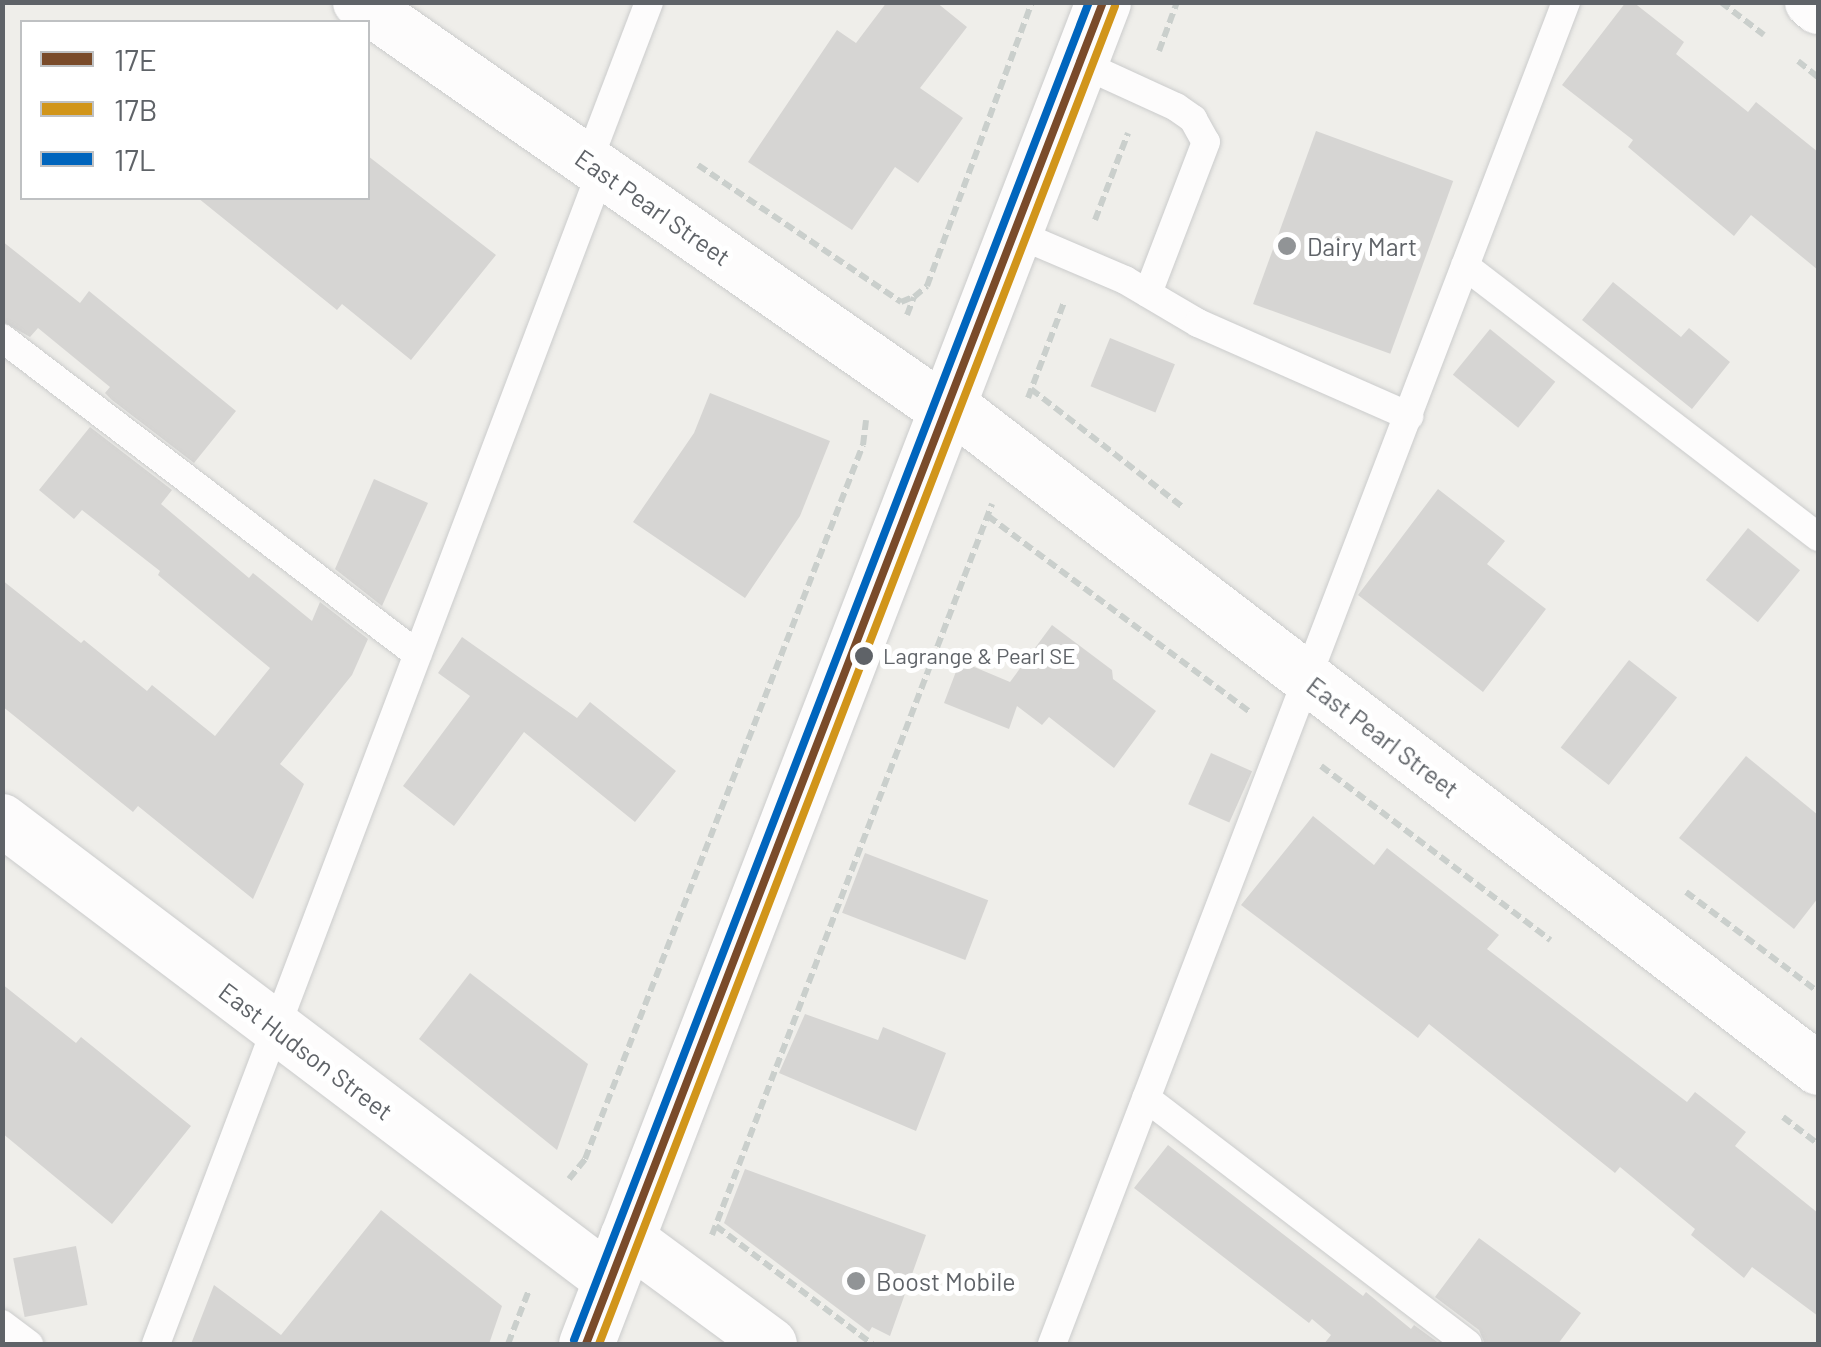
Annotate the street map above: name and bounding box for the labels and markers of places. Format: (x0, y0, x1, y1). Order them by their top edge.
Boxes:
place label: Dairy Mart (1307, 231, 1417, 261)
marker: Dairy Mart (1276, 235, 1298, 257)
place label: Lagrange & Pearl SE (883, 643, 1075, 669)
marker: Lagrange & Pearl SE (854, 646, 874, 666)
place label: Boost Mobile (876, 1266, 1016, 1296)
marker: Boost Mobile (845, 1270, 867, 1292)

